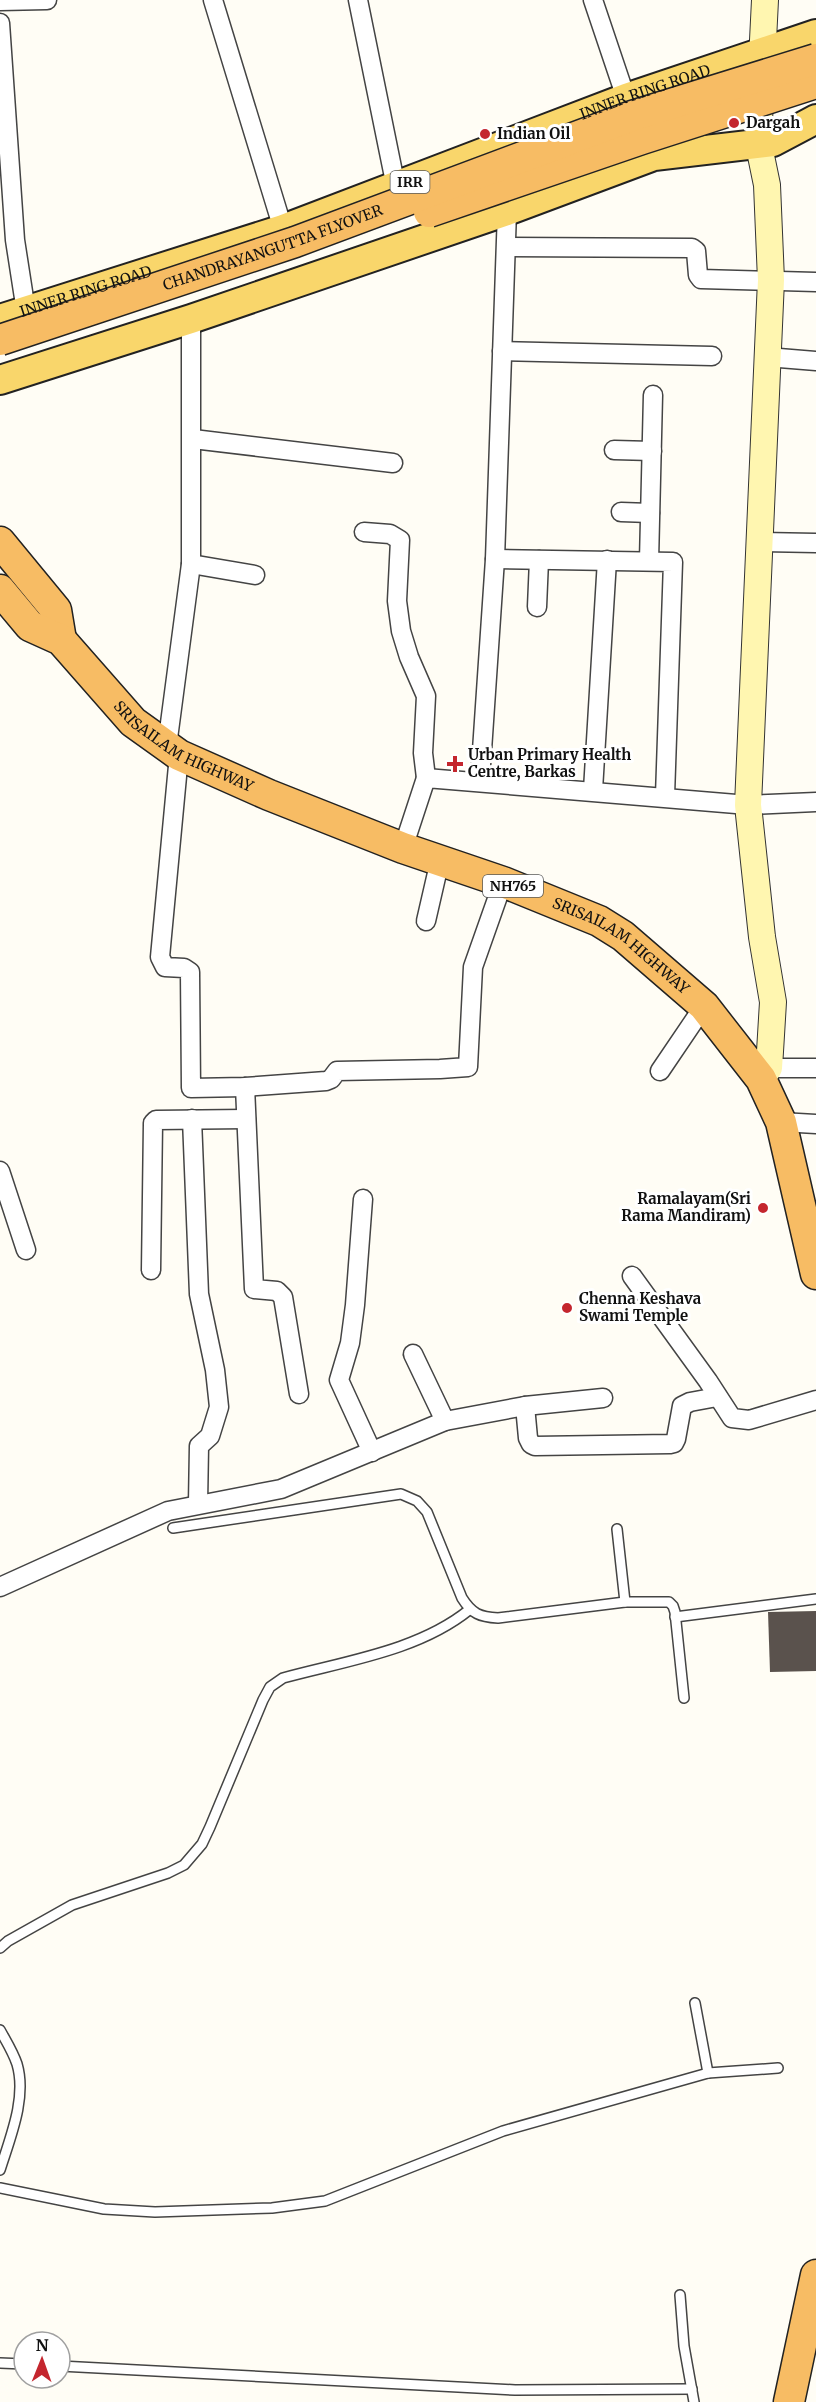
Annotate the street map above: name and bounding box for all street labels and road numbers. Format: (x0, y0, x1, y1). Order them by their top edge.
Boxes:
street label: INNER RING ROAD (577, 60, 713, 124)
road number: IRR (390, 171, 430, 193)
street label: CHANDRAYANGUTTA FLYOVER (160, 200, 386, 294)
street label: INNER RING ROAD (17, 261, 154, 321)
street label: SRISAILAM HIGHWAY (110, 697, 257, 796)
road number: NH765 (483, 875, 543, 897)
street label: SRISAILAM HIGHWAY (550, 893, 694, 998)

